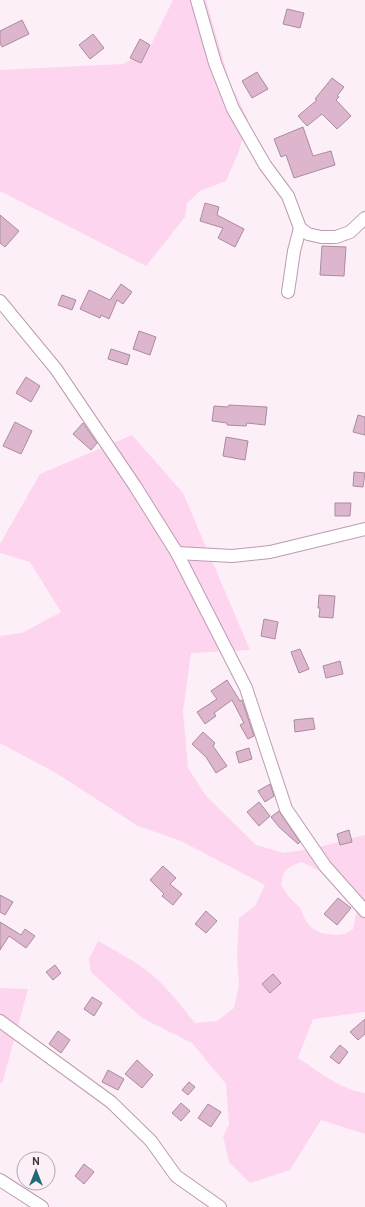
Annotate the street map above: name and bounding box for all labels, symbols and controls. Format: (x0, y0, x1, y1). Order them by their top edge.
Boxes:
north arrow (16, 1151, 56, 1191)
text: N (32, 1155, 40, 1169)

